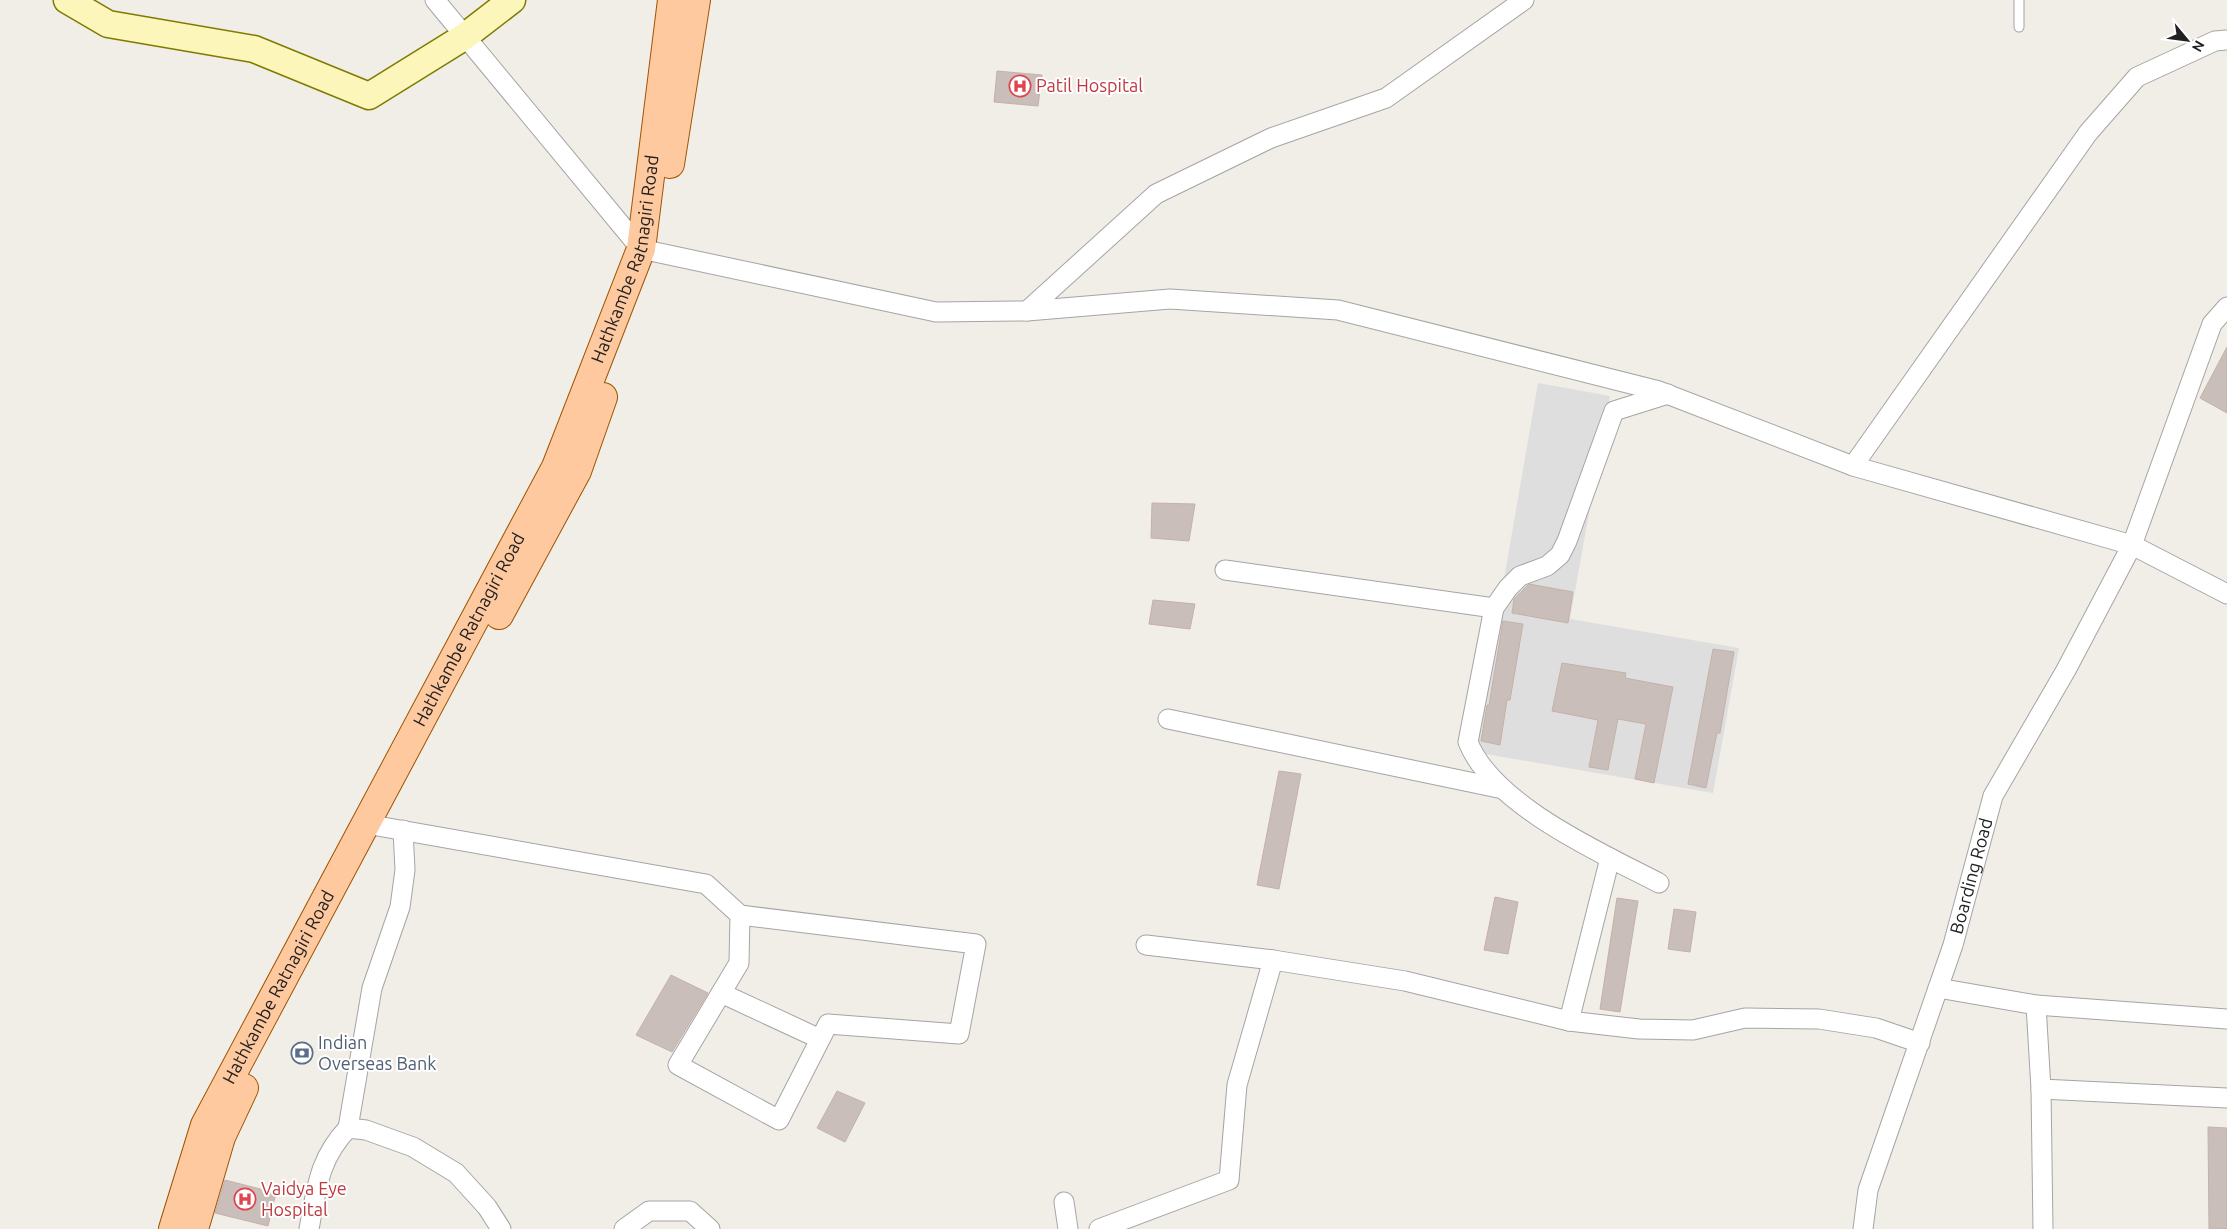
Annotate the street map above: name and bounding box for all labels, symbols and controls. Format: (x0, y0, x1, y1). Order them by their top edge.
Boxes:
north arrow (2162, 15, 2212, 65)
text: N (2189, 38, 2208, 55)
hospital icon: Patil Hospital (1008, 74, 1032, 98)
place label: Patil Hospital (1036, 75, 1143, 95)
street label: Hathkambe Ratnagiri Road (587, 154, 662, 366)
street label: Hathkambe Ratnagiri Road (409, 529, 528, 730)
street label: Boarding Road (1945, 816, 1996, 936)
street label: Hathkambe Ratnagiri Road (218, 887, 337, 1087)
place label: Indian Overseas Bank (318, 1032, 436, 1073)
bank icon: Indian Overseas Bank (290, 1041, 314, 1065)
place label: Vaidya Eye Hospital (261, 1178, 347, 1219)
hospital icon: Vaidya Eye Hospital (233, 1187, 257, 1211)

